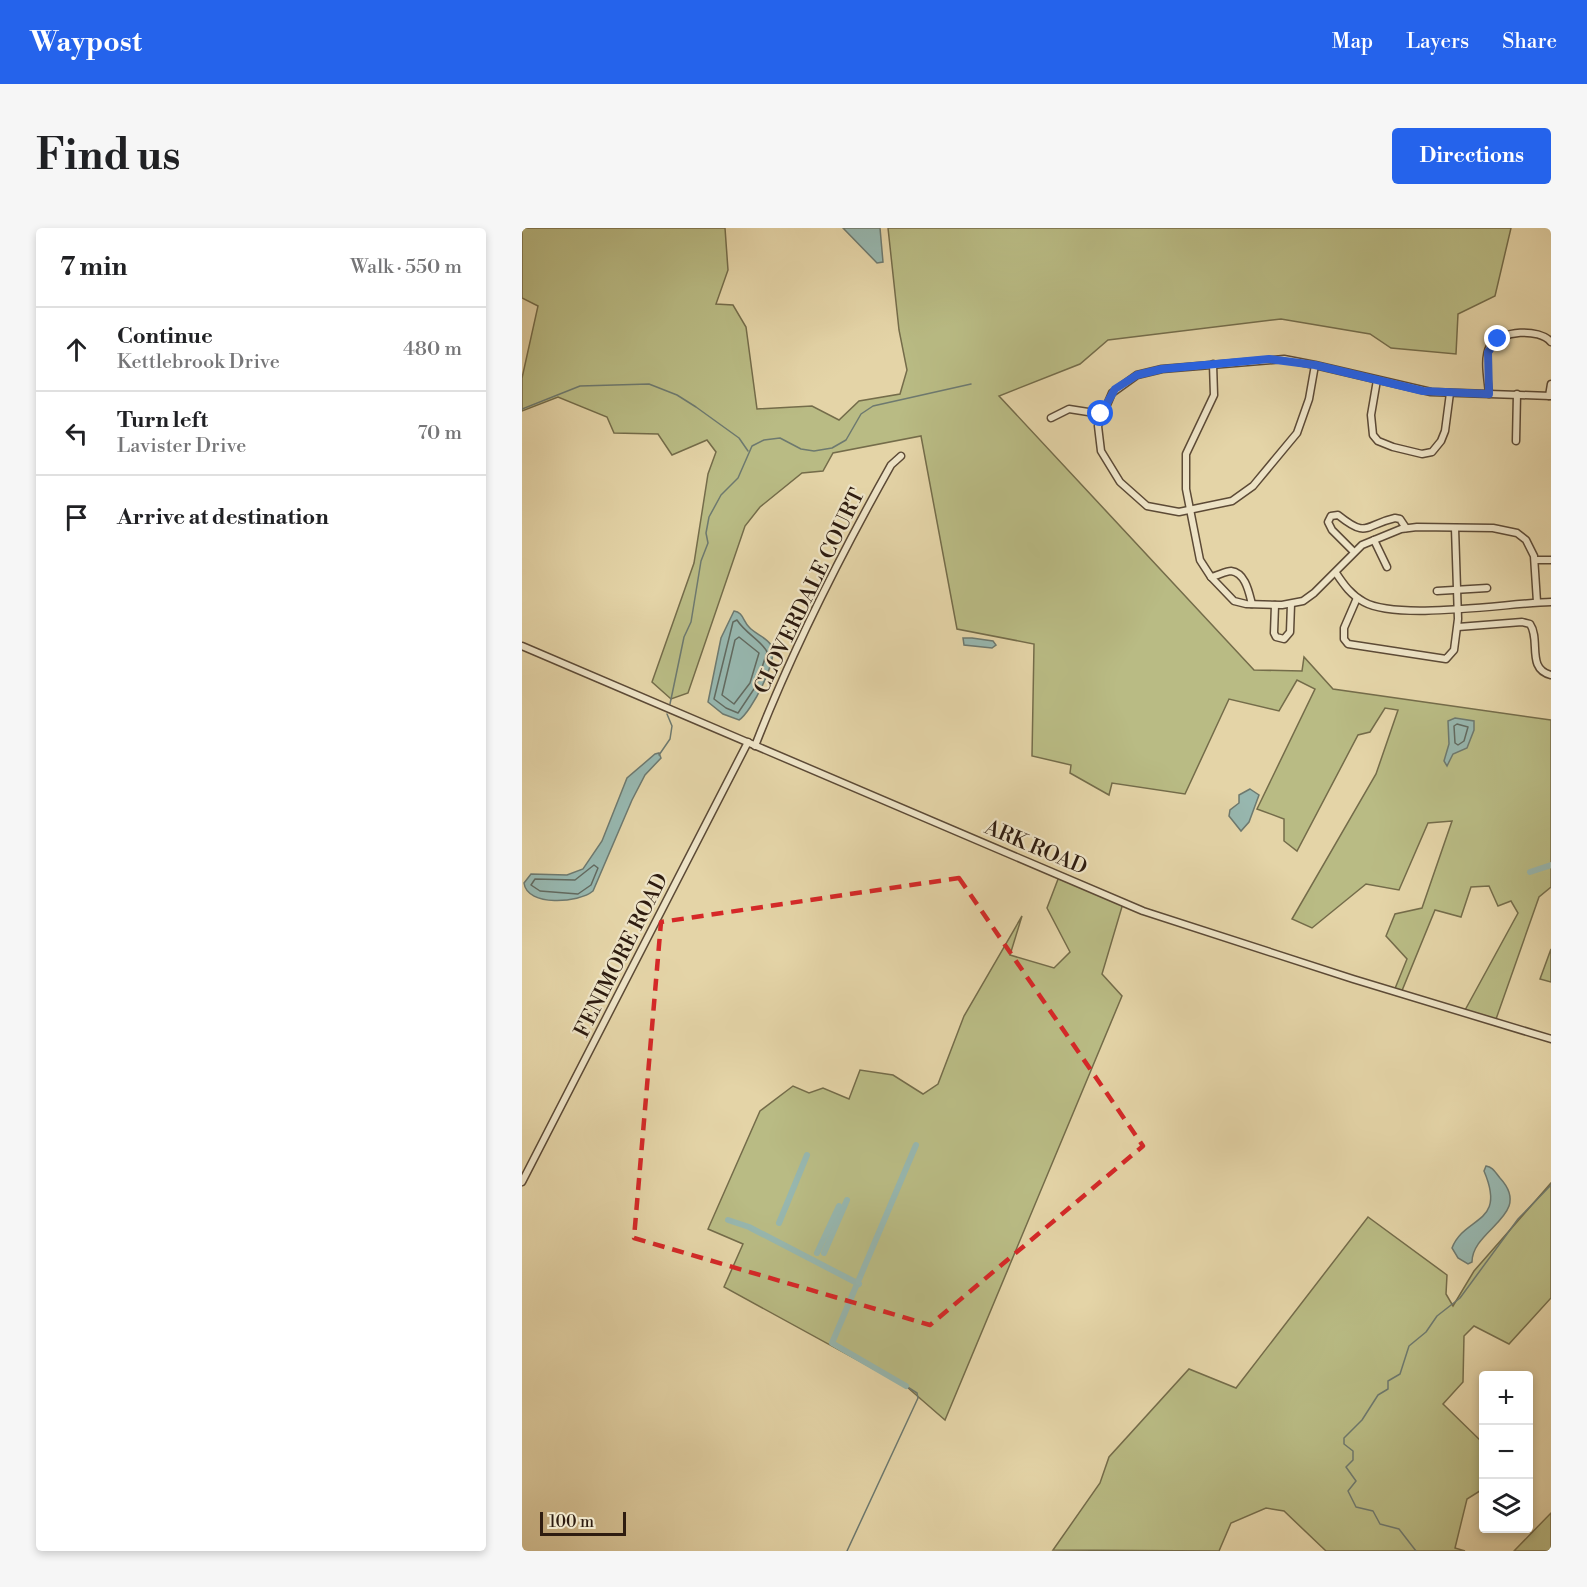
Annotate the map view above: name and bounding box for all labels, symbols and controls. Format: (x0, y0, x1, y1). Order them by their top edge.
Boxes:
text: Waypost (30, 25, 142, 60)
text: Map (1332, 29, 1373, 55)
text: Layers (1406, 29, 1469, 55)
text: Share (1502, 29, 1557, 55)
button: Directions (1392, 128, 1551, 184)
text: Find us (36, 130, 180, 183)
text: 7 min (60, 251, 127, 283)
text: Walk · 550 m (350, 255, 462, 280)
text: Continue (117, 323, 213, 350)
route end (1484, 325, 1510, 351)
icon: ahead (60, 333, 93, 366)
text: 480 m (403, 337, 462, 362)
text: Kettlebrook Drive (117, 350, 280, 375)
route start (1087, 400, 1113, 426)
text: Turn left (117, 407, 208, 434)
icon: left (60, 417, 93, 450)
text: 70 m (418, 421, 462, 446)
text: Lavister Drive (117, 434, 246, 459)
street label: CLOVERDALE COURT (749, 484, 871, 698)
icon: arrive (60, 501, 93, 534)
text: Arrive at destination (117, 504, 329, 531)
street label: ARK ROAD (979, 814, 1091, 881)
street label: FENIMORE ROAD (569, 869, 674, 1042)
map controls (1479, 1371, 1533, 1533)
button: + (1479, 1371, 1533, 1425)
button: − (1479, 1425, 1533, 1479)
button: layers (1479, 1479, 1533, 1533)
scale bar (540, 1509, 626, 1536)
text: 100 m (549, 1512, 594, 1532)

